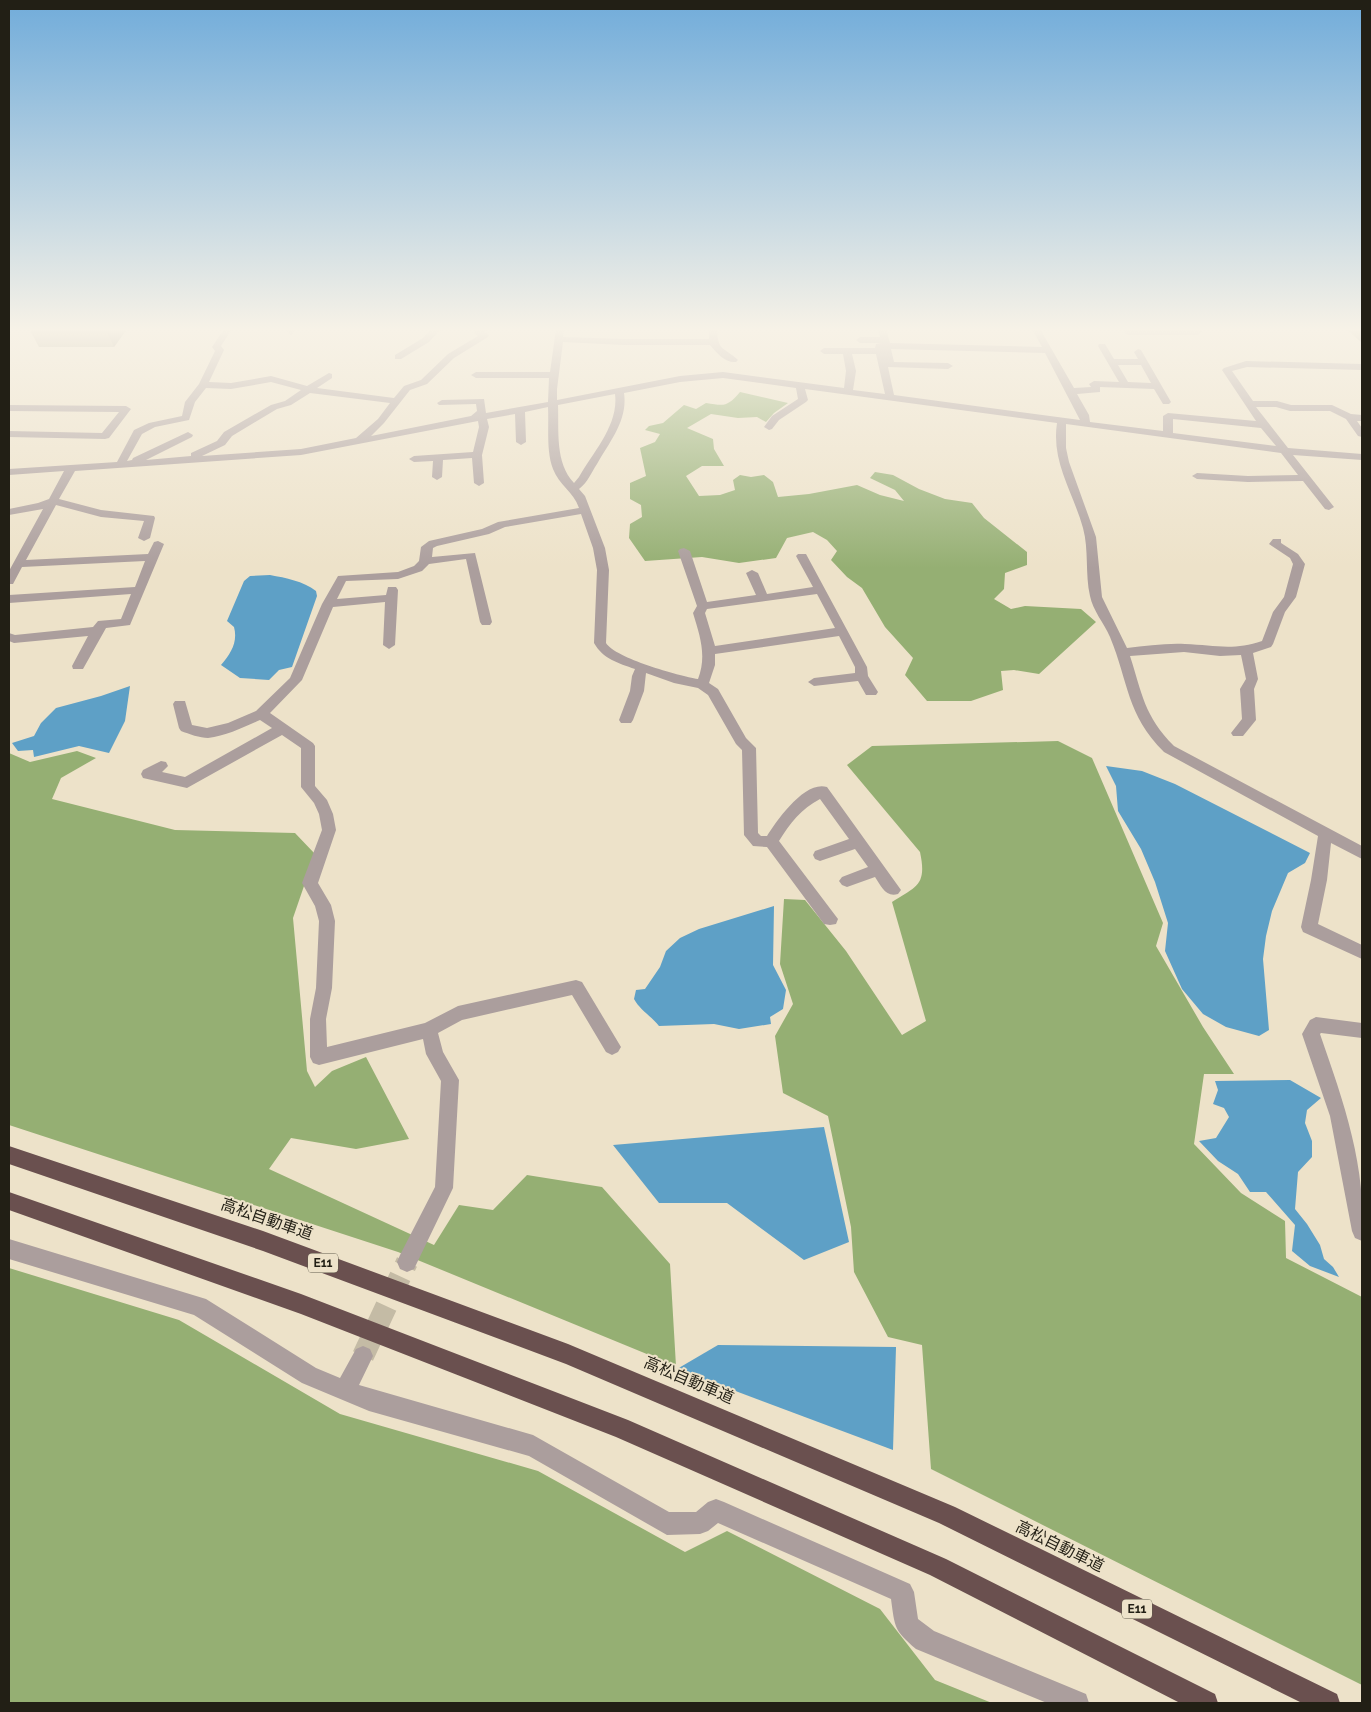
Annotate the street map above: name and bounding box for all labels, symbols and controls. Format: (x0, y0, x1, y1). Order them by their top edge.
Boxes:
street label: 高松自動車道 (219, 1194, 315, 1244)
road number: E11 (308, 1254, 338, 1272)
street label: 高松自動車道 (641, 1352, 737, 1408)
street label: 高松自動車道 (1013, 1516, 1107, 1576)
road number: E11 (1122, 1600, 1152, 1618)

